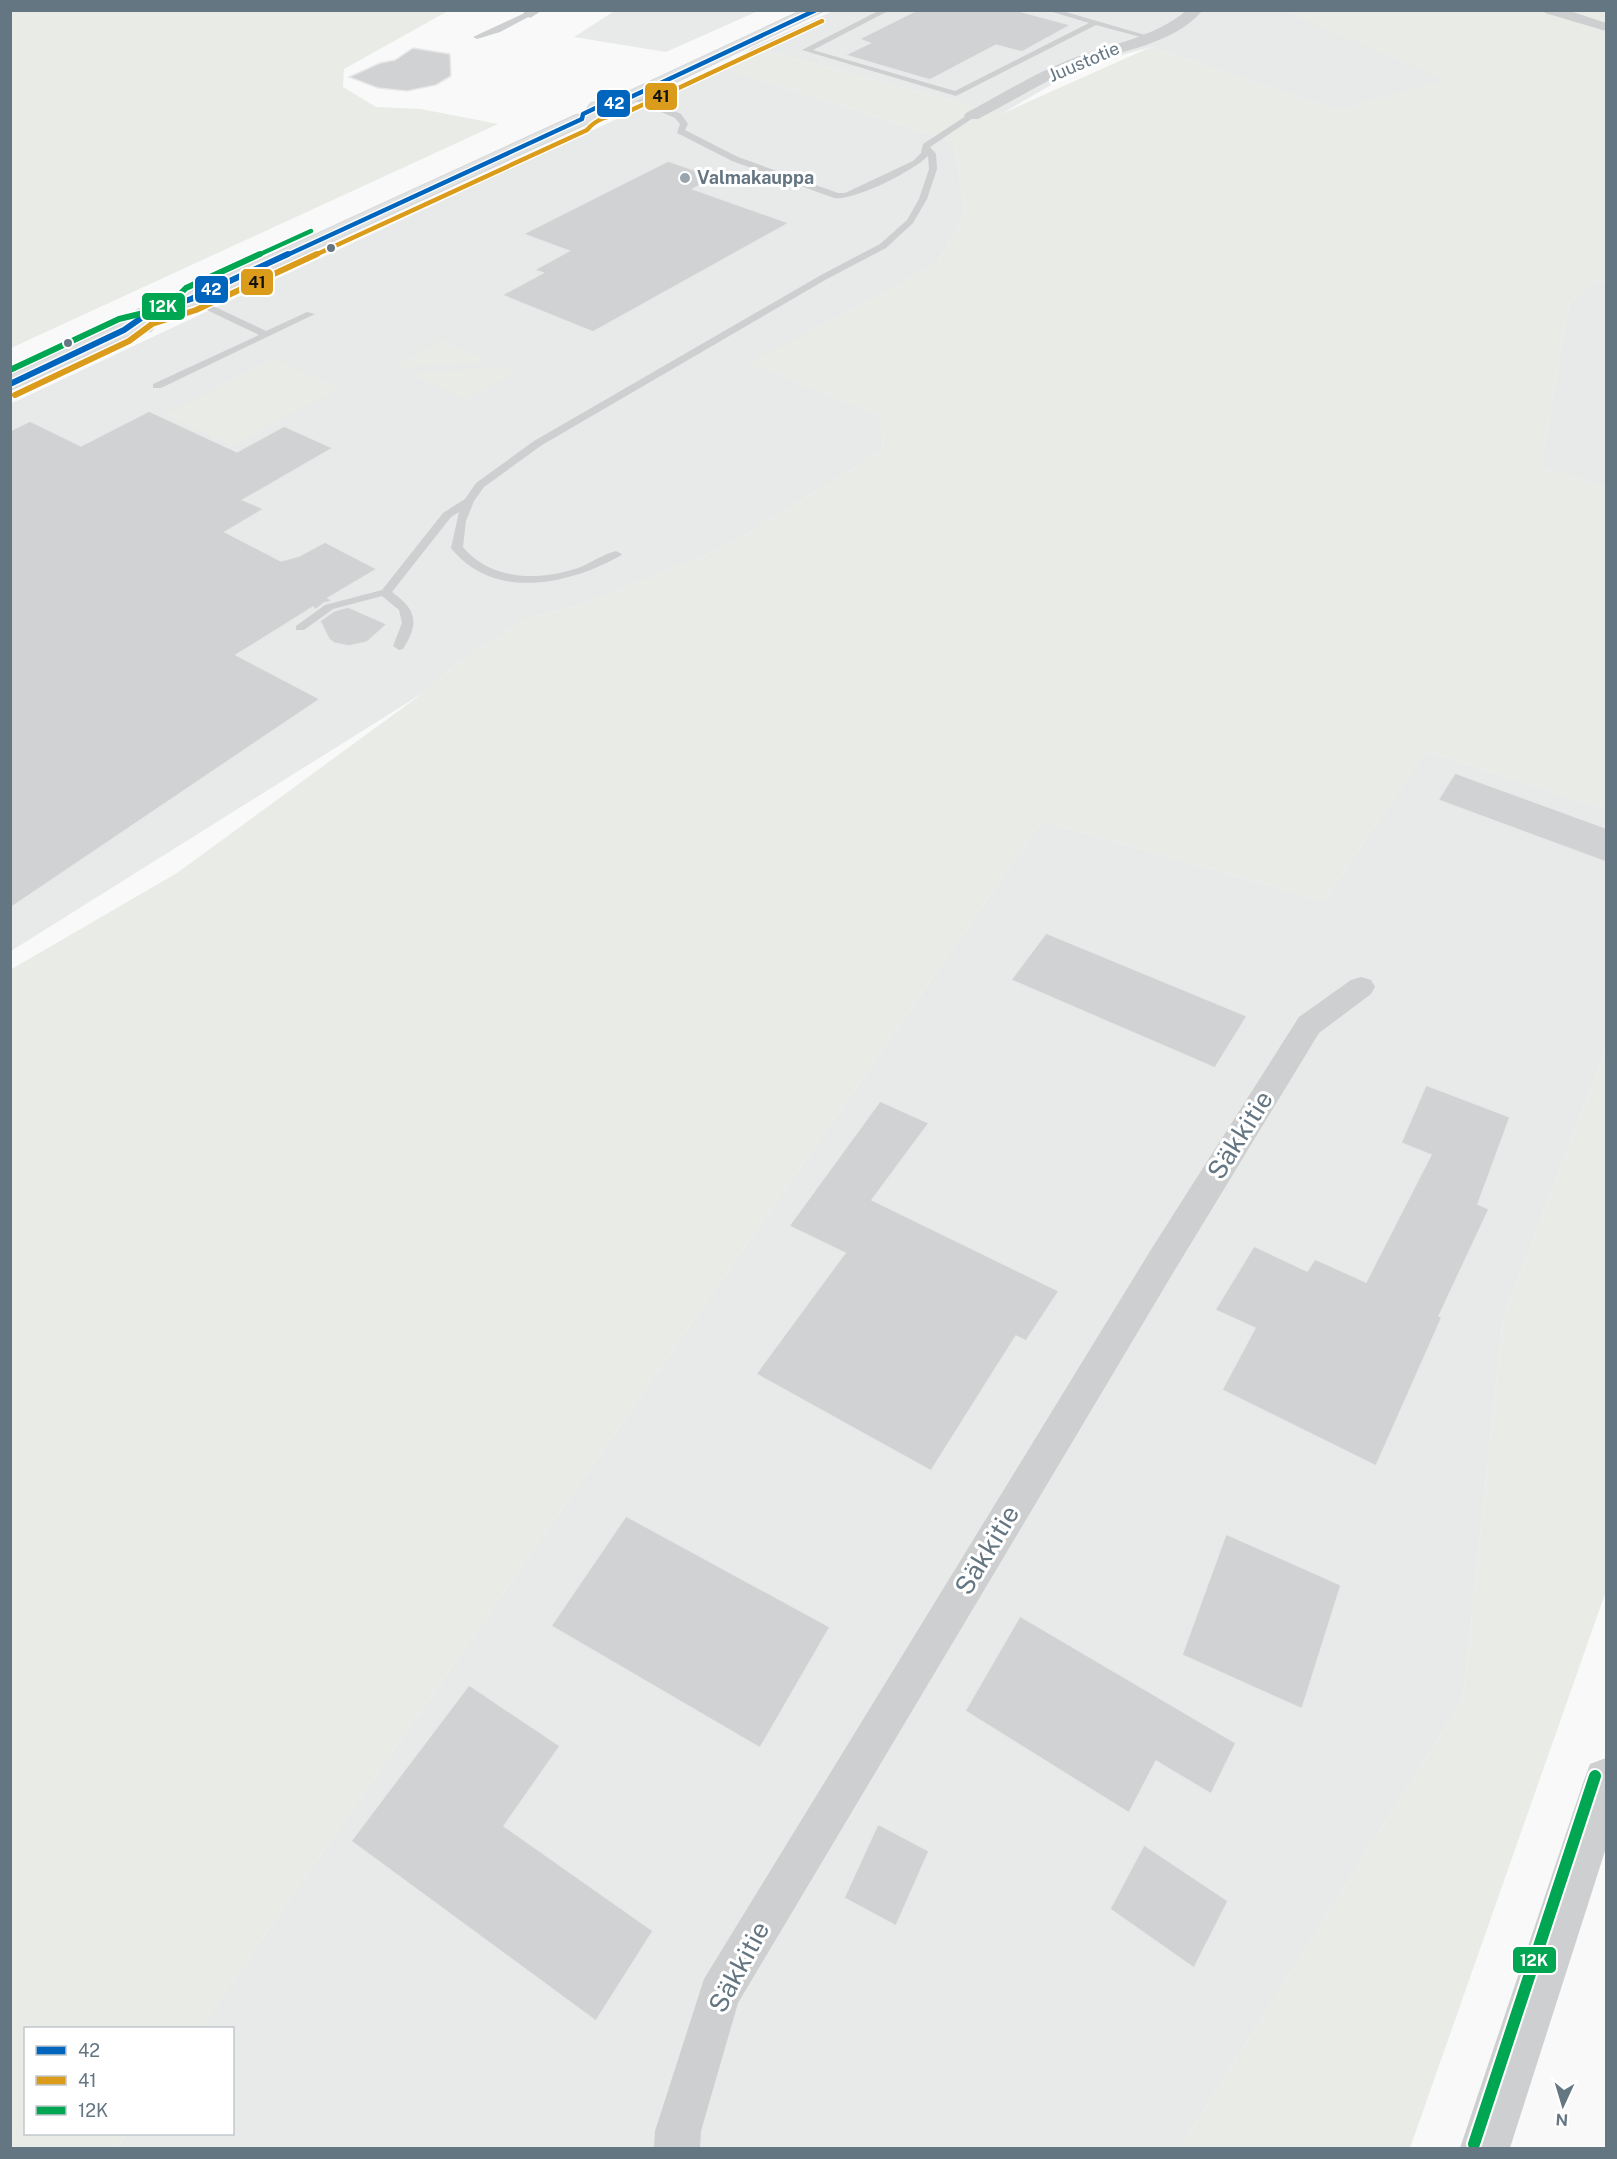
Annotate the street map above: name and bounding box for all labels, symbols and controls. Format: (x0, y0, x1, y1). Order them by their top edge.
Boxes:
street label: Juustotie (1045, 37, 1122, 86)
line badge: 41 (644, 82, 678, 111)
text: 41 (652, 87, 670, 106)
line badge: 42 (596, 89, 631, 118)
text: 42 (604, 94, 624, 113)
place label: Valmakauppa (697, 167, 814, 188)
marker: Valmakauppa (678, 171, 692, 185)
unlabelled marker (325, 242, 337, 254)
line badge: 41 (240, 268, 274, 296)
text: 41 (248, 273, 266, 292)
line badge: 42 (194, 275, 229, 304)
text: 42 (201, 280, 221, 299)
line badge: 12K (141, 292, 186, 321)
text: 12K (149, 297, 178, 316)
unlabelled marker (62, 337, 74, 349)
street label: Säkkitie (1200, 1085, 1279, 1185)
street label: Säkkitie (948, 1499, 1025, 1600)
street label: Säkkitie (702, 1916, 775, 2018)
line badge: 12K (1512, 1946, 1557, 1974)
text: 12K (1520, 1951, 1549, 1970)
legend (24, 2027, 234, 2135)
text: 42 (78, 2040, 100, 2061)
text: 41 (78, 2070, 97, 2091)
north arrow (1533, 2075, 1593, 2135)
text: 12K (78, 2100, 108, 2121)
text: N (1555, 2110, 1569, 2129)

